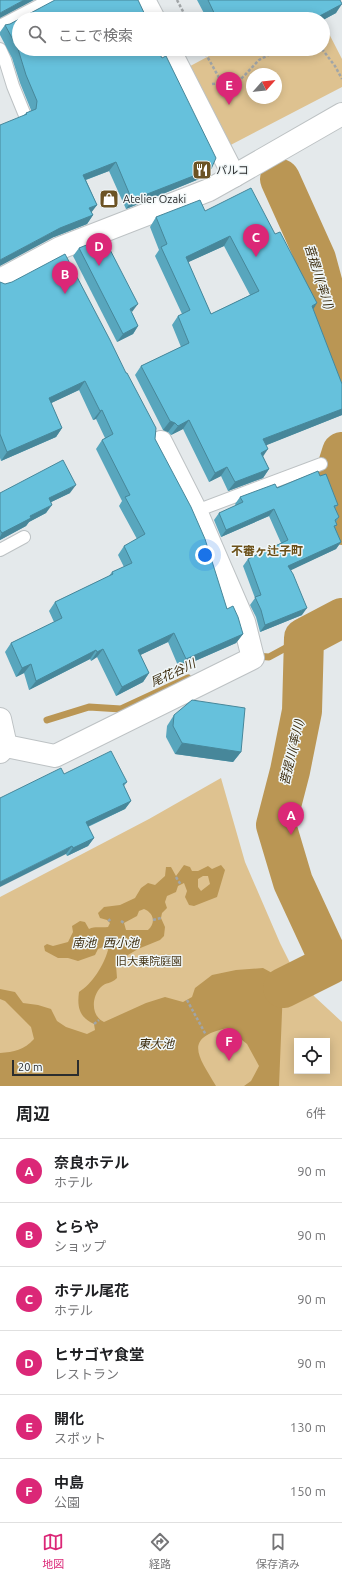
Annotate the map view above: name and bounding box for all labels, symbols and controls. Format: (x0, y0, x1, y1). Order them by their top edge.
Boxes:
search box (12, 12, 330, 56)
icon: search (26, 23, 48, 45)
text: ここで検索 (58, 27, 133, 44)
north arrow (246, 68, 282, 104)
pin: E (216, 72, 242, 105)
restaurant icon: パルコ (191, 159, 213, 181)
place label: パルコ (216, 164, 249, 176)
shop icon: Atelier Ozaki (98, 188, 120, 210)
place label: Atelier Ozaki (123, 193, 186, 205)
pin: C (243, 224, 269, 257)
pin: D (86, 233, 112, 266)
water label: 菩提川(率川) (302, 243, 336, 311)
pin: B (52, 261, 78, 294)
district label: 不審ヶ辻子町 (231, 544, 303, 557)
your location (195, 545, 215, 565)
water label: 尾花谷川 (148, 656, 199, 689)
water label: 菩提川(率川) (278, 717, 306, 787)
pin: A (278, 802, 304, 835)
water label: 南池 (72, 936, 97, 949)
water label: 西小池 (103, 936, 140, 949)
park label: 旧大乗院庭園 (116, 955, 182, 967)
pin: F (216, 1028, 242, 1061)
water label: 東大池 (138, 1037, 175, 1050)
map controls (294, 1038, 330, 1074)
button: locate (294, 1038, 330, 1074)
scale bar (12, 1058, 79, 1077)
text: 20 m (18, 1061, 42, 1073)
text: 周辺 (16, 1104, 50, 1123)
text: 6件 (306, 1106, 326, 1120)
text: 奈良ホテル (54, 1154, 129, 1171)
text: A (24, 1164, 34, 1178)
text: 90 m (297, 1164, 326, 1178)
text: ホテル (54, 1175, 93, 1189)
text: とらや (54, 1218, 99, 1235)
text: B (25, 1228, 33, 1242)
text: 90 m (297, 1228, 326, 1242)
text: ショップ (54, 1239, 106, 1253)
text: ホテル尾花 (54, 1282, 129, 1299)
text: C (25, 1292, 33, 1306)
text: 90 m (297, 1292, 326, 1306)
text: ホテル (54, 1303, 93, 1317)
text: ヒサゴヤ食堂 (54, 1346, 144, 1363)
text: D (24, 1356, 34, 1370)
text: 90 m (297, 1356, 326, 1370)
text: レストラン (54, 1367, 119, 1381)
text: 開化 (54, 1410, 84, 1427)
text: E (25, 1420, 33, 1434)
text: 130 m (290, 1420, 326, 1434)
text: スポット (54, 1431, 106, 1445)
text: 中島 (54, 1474, 84, 1491)
text: F (25, 1484, 33, 1498)
text: 150 m (290, 1484, 326, 1498)
text: 公園 (54, 1495, 80, 1509)
tab: 地図 (42, 1531, 64, 1571)
tab: 経路 (149, 1531, 171, 1571)
tab: 保存済み (256, 1531, 300, 1571)

